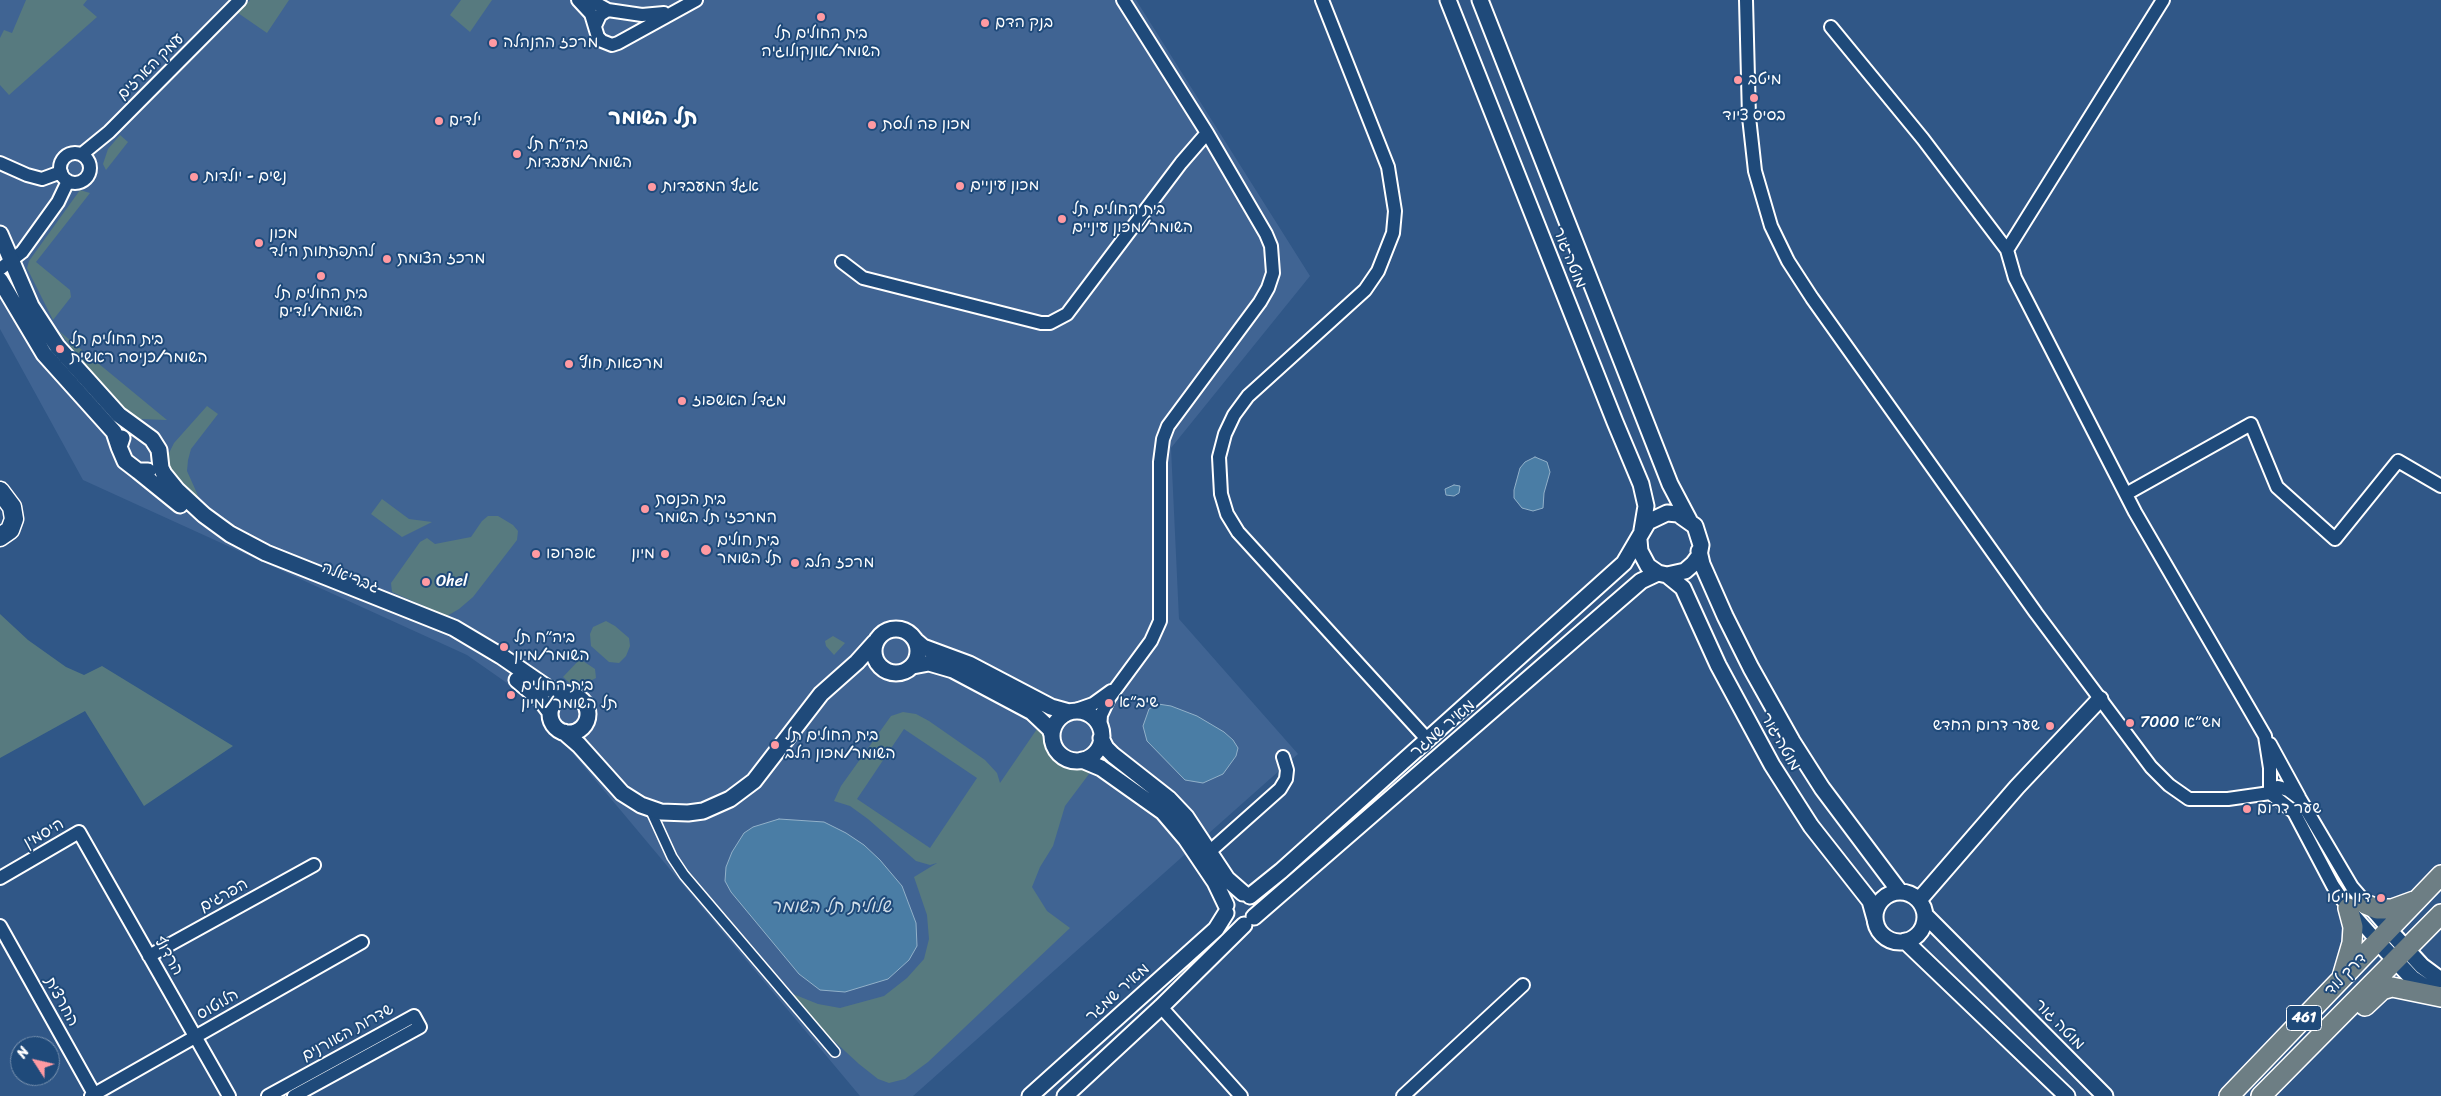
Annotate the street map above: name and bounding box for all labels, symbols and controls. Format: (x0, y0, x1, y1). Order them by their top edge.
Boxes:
marker: בית החולים תל השומר/אונקולוגיה (815, 11, 827, 23)
place label: בנק הדם (995, 13, 1053, 33)
marker: בנק הדם (979, 17, 991, 29)
place label: בית החולים תל השומר/אונקולוגיה (761, 24, 881, 62)
street label: עמק הארזים (114, 30, 188, 104)
place label: מרכז ההנהלה (503, 33, 598, 53)
marker: מרכז ההנהלה (487, 37, 499, 49)
place label: מיטב (1748, 70, 1782, 90)
marker: מיטב (1732, 74, 1744, 86)
marker: בסיס ציוד (1748, 92, 1760, 104)
district label: תל השומר (608, 106, 698, 132)
place label: בסיס ציוד (1722, 106, 1786, 126)
place label: ילדים (449, 111, 481, 131)
marker: ילדים (433, 115, 445, 127)
place label: מכון פה ולסת (882, 115, 970, 135)
marker: מכון פה ולסת (866, 119, 878, 131)
place label: ביה״ח תל השומר/מעבדות (527, 135, 632, 173)
marker: ביה״ח תל השומר/מעבדות (511, 148, 523, 160)
place label: נשים - יולדות (204, 167, 287, 187)
marker: נשים - יולדות (188, 171, 200, 183)
place label: מכון עיניים (970, 176, 1039, 196)
place label: אגף המעבדות (662, 177, 759, 197)
marker: מכון עיניים (954, 180, 966, 192)
marker: אגף המעבדות (646, 181, 658, 193)
place label: בית החולים תל השומר/מכון עיניים (1072, 200, 1193, 238)
marker: בית החולים תל השומר/מכון עיניים (1056, 213, 1068, 225)
place label: מכון להתפתחות הילד (269, 224, 374, 262)
street label: מוטה גור (1548, 225, 1590, 291)
marker: מכון להתפתחות הילד (253, 237, 265, 249)
place label: מרכז הצומת (397, 249, 486, 269)
marker: מרכז הצומת (381, 253, 393, 265)
marker: בית החולים תל השומר/ילדים (315, 270, 327, 282)
place label: בית החולים תל השומר/ילדים (274, 284, 368, 322)
place label: בית החולים תל השומר/כניסה ראשית (70, 330, 208, 368)
marker: בית החולים תל השומר/כניסה ראשית (54, 343, 66, 355)
place label: מרפאות חוץ (579, 354, 663, 374)
marker: מרפאות חוץ (563, 358, 575, 370)
place label: מגדל האשפוז (692, 391, 787, 411)
marker: מגדל האשפוז (676, 395, 688, 407)
place label: בית הכנסת המרכזי תל השומר (655, 490, 777, 528)
marker: בית הכנסת המרכזי תל השומר (639, 503, 651, 515)
place label: בית חולים תל השומר (717, 531, 782, 569)
marker: בית חולים תל השומר (699, 543, 713, 557)
place label: אפרופו (546, 544, 596, 564)
place label: מיון (631, 544, 655, 564)
marker: אפרופו (530, 548, 542, 560)
marker: מיון (659, 548, 671, 560)
place label: מרכז הלב (805, 553, 874, 573)
marker: מרכז הלב (789, 557, 801, 569)
street label: גבריאלה (319, 558, 381, 598)
place label: Ohel (436, 572, 468, 592)
marker: Ohel (420, 576, 432, 588)
place label: ביה״ח תל השומר/מיון (514, 628, 590, 666)
marker: ביה״ח תל השומר/מיון (498, 641, 510, 653)
place label: בית החולים תל השומר/מיון (521, 676, 618, 714)
marker: בית החולים תל השומר/מיון (505, 689, 517, 701)
place label: שיב״א (1119, 693, 1158, 713)
street label: מאיר שמגר (1407, 696, 1479, 762)
marker: שיב״א (1103, 697, 1115, 709)
street label: מוטה גור (1756, 710, 1804, 774)
place label: מש״א 7000 (2140, 713, 2221, 733)
place label: שער דרום החדש (1933, 716, 2040, 736)
marker: מש״א 7000 (2124, 717, 2136, 729)
marker: שער דרום החדש (2044, 720, 2056, 732)
place label: בית החולים תל השומר/מכון הלב (785, 726, 896, 764)
marker: בית החולים תל השומר/מכון הלב (769, 739, 781, 751)
place label: שער דרום (2257, 799, 2321, 819)
marker: שער דרום (2241, 803, 2253, 815)
street label: היסמין (20, 815, 68, 853)
street label: הפרגים (196, 875, 252, 917)
place label: דון ויטו (2327, 888, 2371, 908)
marker: דון ויטו (2375, 892, 2387, 904)
water label: שלולית תל השומר (771, 896, 891, 918)
street label: הרדוף (149, 933, 187, 979)
street label: דרך לוד (2321, 950, 2371, 1000)
street label: מאיר שמגר (1082, 959, 1154, 1027)
street label: החרצית (40, 974, 82, 1030)
street label: הלוטוס (194, 985, 242, 1025)
street label: מוטה גור (2030, 996, 2088, 1054)
street label: שדרות האורנים (299, 1000, 397, 1066)
road number: 461 (2286, 1006, 2322, 1030)
north arrow (10, 1036, 60, 1086)
text: N (10, 1042, 36, 1064)

